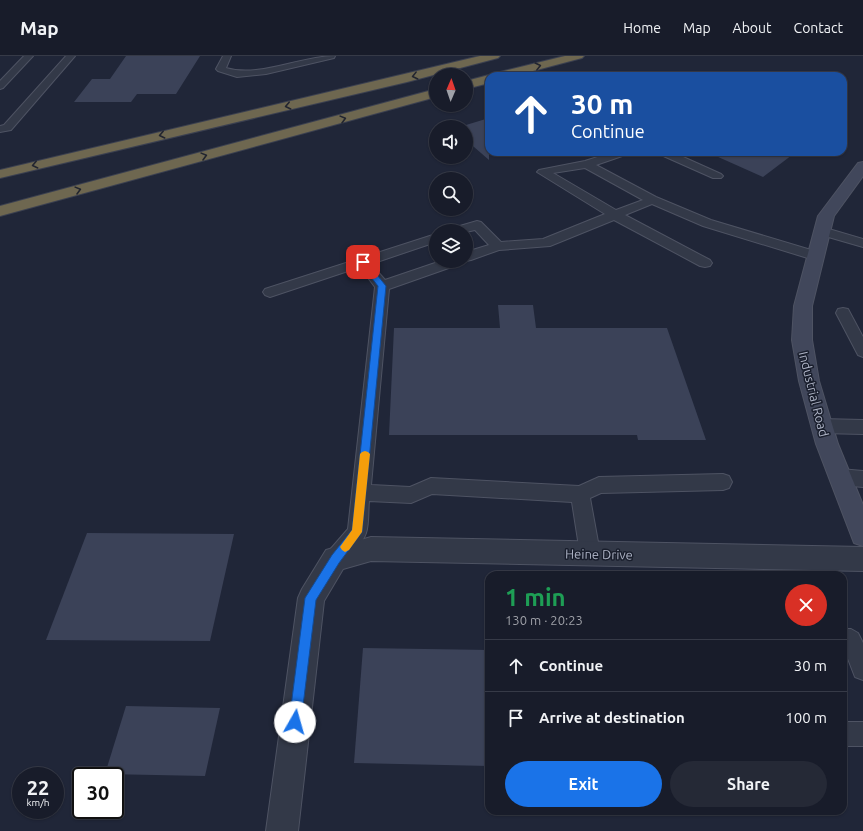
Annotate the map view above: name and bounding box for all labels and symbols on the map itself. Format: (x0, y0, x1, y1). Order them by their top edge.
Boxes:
one-way arrow (535, 63, 541, 71)
north arrow (429, 68, 473, 112)
one-way arrow (412, 71, 419, 80)
one-way arrow (285, 101, 292, 109)
one-way arrow (339, 115, 346, 123)
one-way arrow (159, 131, 165, 139)
one-way arrow (200, 152, 207, 161)
one-way arrow (32, 160, 39, 169)
one-way arrow (74, 186, 81, 195)
pin (346, 245, 380, 279)
street label: Industrial Road (797, 350, 831, 438)
street label: Heine Drive (565, 546, 633, 562)
position arrow (274, 701, 316, 743)
speed limit sign: 30 (72, 767, 124, 819)

